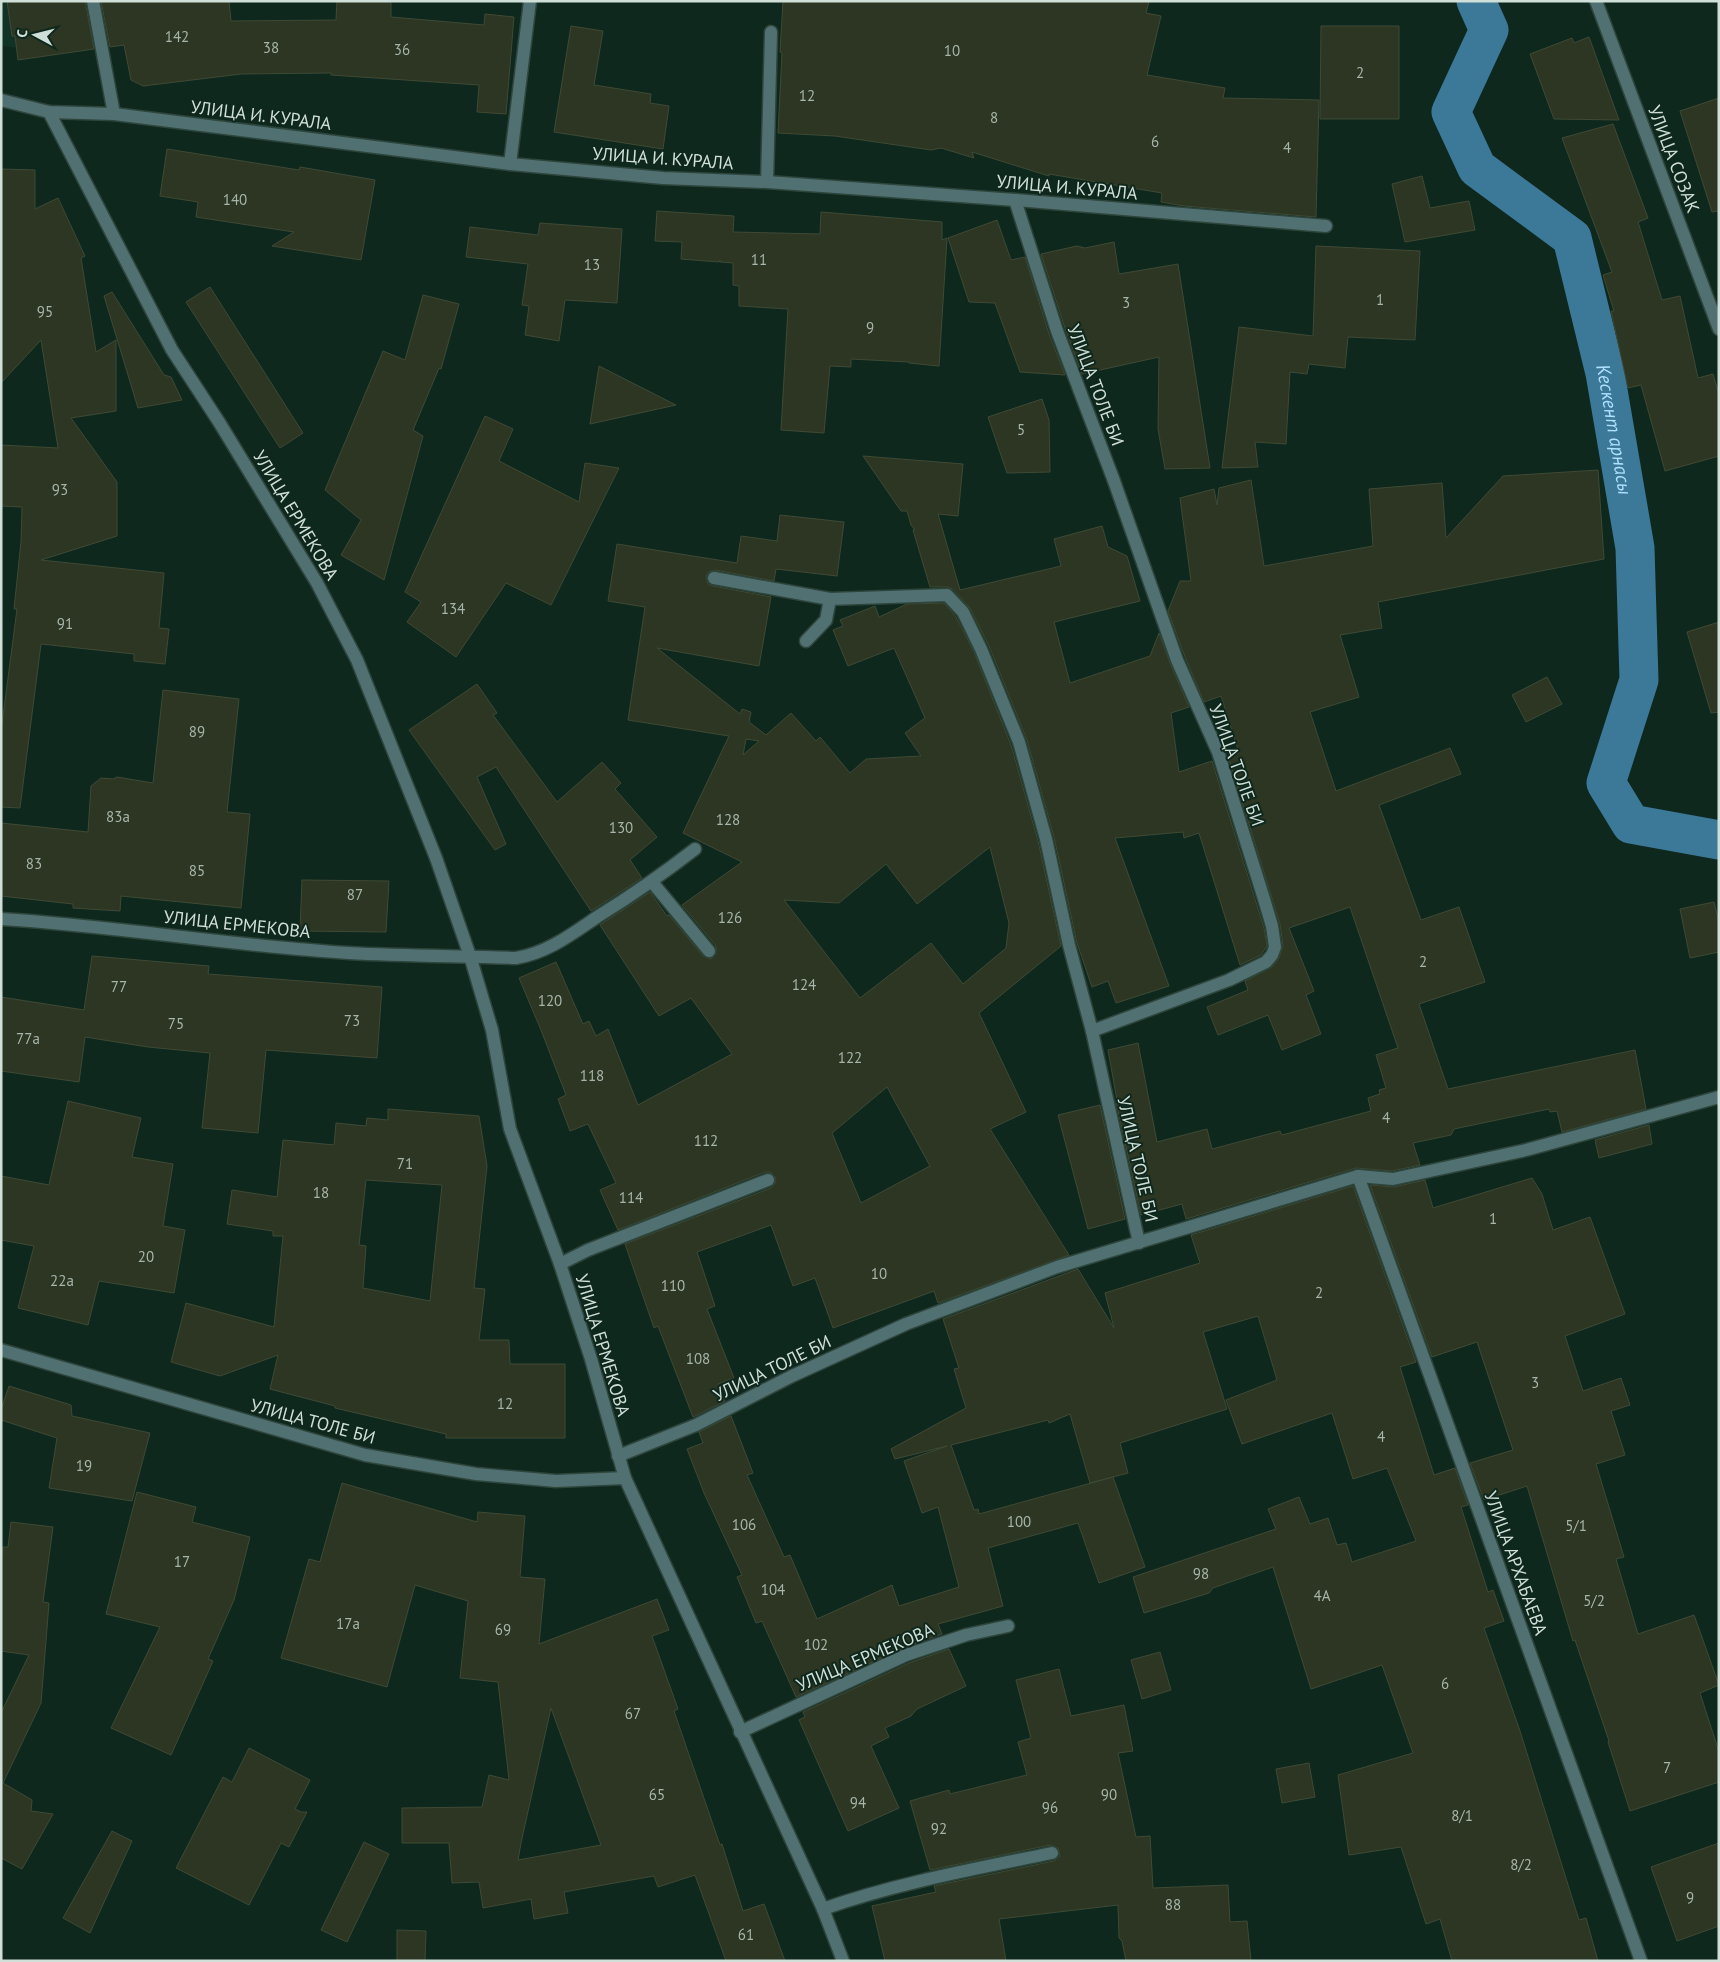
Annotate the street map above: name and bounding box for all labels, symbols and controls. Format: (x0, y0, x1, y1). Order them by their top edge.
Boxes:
north arrow (10, 10, 60, 60)
house number: 142 (165, 27, 189, 46)
text: С (13, 28, 32, 38)
house number: 38 (263, 38, 279, 57)
house number: 36 (394, 40, 410, 59)
house number: 10 (944, 41, 960, 60)
house number: 2 (1356, 63, 1364, 82)
house number: 12 (799, 86, 815, 105)
street label: УЛИЦА И. КУРАЛА (189, 95, 333, 135)
street label: УЛИЦА СОЗАК (1643, 102, 1705, 216)
house number: 8 (990, 108, 998, 127)
house number: 6 (1151, 132, 1159, 151)
house number: 4 (1283, 138, 1291, 157)
street label: УЛИЦА И. КУРАЛА (592, 142, 735, 174)
street label: УЛИЦА И. КУРАЛА (996, 169, 1139, 205)
house number: 140 (223, 190, 247, 209)
house number: 11 (751, 250, 767, 269)
house number: 13 (584, 255, 600, 274)
house number: 1 (1376, 290, 1384, 309)
house number: 3 (1122, 293, 1130, 312)
house number: 95 (37, 302, 53, 321)
house number: 9 (866, 318, 874, 337)
street label: УЛИЦА ТОЛЕ БИ (1062, 321, 1130, 449)
water label: Кескент арнасы (1591, 361, 1638, 496)
house number: 5 (1017, 420, 1025, 439)
street label: УЛИЦА ЕРМЕКОВА (248, 446, 344, 585)
house number: 93 (52, 480, 68, 499)
house number: 134 (441, 599, 465, 618)
house number: 91 (57, 614, 73, 633)
street label: УЛИЦА ТОЛЕ БИ (1204, 701, 1270, 829)
house number: 89 (189, 722, 205, 741)
house number: 83а (106, 807, 130, 826)
house number: 128 (716, 810, 740, 829)
house number: 130 (609, 818, 633, 837)
house number: 83 (26, 854, 42, 873)
house number: 85 (189, 861, 205, 880)
house number: 87 (347, 885, 363, 904)
street label: УЛИЦА ЕРМЕКОВА (162, 905, 312, 943)
house number: 126 (718, 908, 742, 927)
house number: 2 (1419, 952, 1427, 971)
house number: 124 (792, 975, 816, 994)
house number: 77 (111, 977, 127, 996)
house number: 120 (538, 991, 562, 1010)
house number: 73 (344, 1011, 360, 1030)
house number: 75 (168, 1014, 184, 1033)
house number: 77а (16, 1029, 40, 1048)
house number: 122 (838, 1048, 862, 1067)
house number: 118 (580, 1066, 604, 1085)
street label: УЛИЦА ТОЛЕ БИ (1112, 1094, 1164, 1224)
house number: 4 (1382, 1108, 1390, 1127)
house number: 112 (694, 1131, 718, 1150)
house number: 71 (397, 1154, 413, 1173)
house number: 18 (313, 1183, 329, 1202)
house number: 114 (619, 1188, 643, 1207)
house number: 1 (1489, 1209, 1497, 1228)
house number: 20 (138, 1247, 154, 1266)
house number: 10 (871, 1264, 887, 1283)
house number: 22а (50, 1271, 74, 1290)
street label: УЛИЦА ЕРМЕКОВА (570, 1271, 636, 1419)
house number: 110 (661, 1276, 685, 1295)
house number: 2 (1315, 1283, 1323, 1302)
street label: УЛИЦА ТОЛЕ БИ (709, 1330, 835, 1406)
house number: 108 (686, 1349, 710, 1368)
house number: 3 (1531, 1373, 1539, 1392)
street label: УЛИЦА ТОЛЕ БИ (248, 1393, 378, 1449)
house number: 12 (497, 1394, 513, 1413)
house number: 4 (1377, 1427, 1385, 1446)
house number: 19 (76, 1456, 92, 1475)
street label: УЛИЦА АРХАБАЕВА (1479, 1488, 1553, 1639)
house number: 100 (1007, 1512, 1031, 1531)
house number: 106 (732, 1515, 756, 1534)
house number: 5/1 (1565, 1516, 1587, 1535)
house number: 17 (174, 1552, 190, 1571)
house number: 98 (1193, 1564, 1209, 1583)
house number: 104 (761, 1580, 785, 1599)
house number: 4А (1314, 1586, 1331, 1605)
house number: 5/2 (1583, 1591, 1605, 1610)
house number: 17а (336, 1614, 360, 1633)
street label: УЛИЦА ЕРМЕКОВА (793, 1617, 938, 1696)
house number: 69 (495, 1620, 511, 1639)
house number: 102 (804, 1635, 828, 1654)
house number: 6 (1441, 1674, 1449, 1693)
house number: 67 (625, 1704, 641, 1723)
house number: 7 (1663, 1758, 1671, 1777)
house number: 65 (649, 1785, 665, 1804)
house number: 90 (1101, 1785, 1117, 1804)
house number: 94 (850, 1793, 866, 1812)
house number: 96 (1042, 1798, 1058, 1817)
house number: 8/1 (1451, 1806, 1473, 1825)
house number: 92 (931, 1819, 947, 1838)
house number: 8/2 (1510, 1855, 1532, 1874)
house number: 9 (1686, 1888, 1694, 1907)
house number: 88 (1165, 1895, 1181, 1914)
house number: 61 (738, 1925, 754, 1944)

